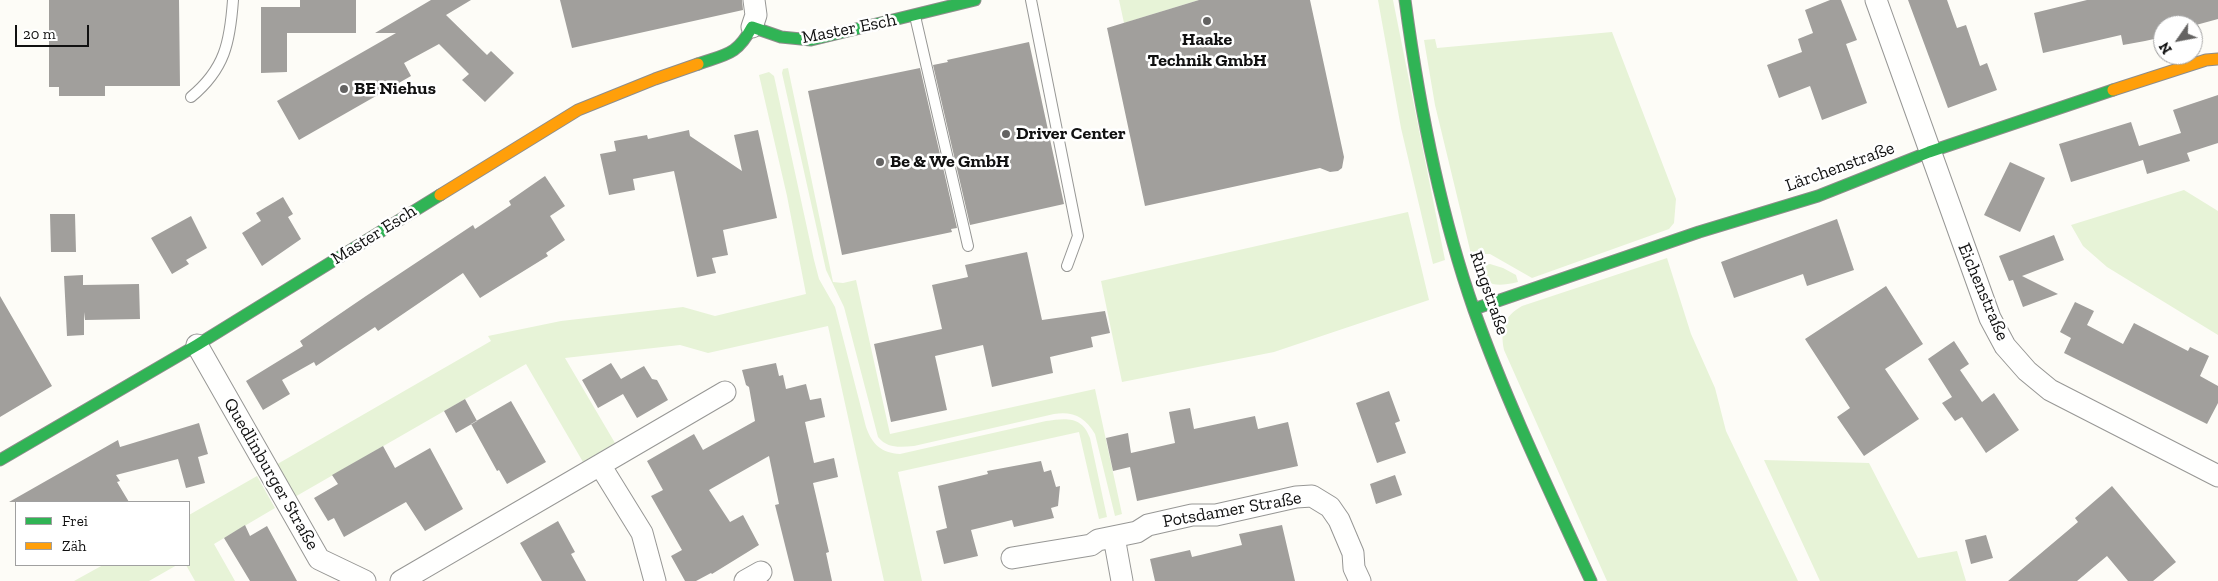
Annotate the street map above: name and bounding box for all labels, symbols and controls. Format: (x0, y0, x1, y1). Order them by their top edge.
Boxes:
street label: Master Esch (800, 9, 898, 49)
scale bar (18, 15, 91, 47)
marker: Haake Technik GmbH (1201, 15, 1213, 27)
north arrow (2153, 15, 2203, 65)
text: 20 m (23, 25, 56, 43)
place label: Haake Technik GmbH (1147, 29, 1267, 72)
text: N (2156, 39, 2176, 57)
place label: BE Niehus (354, 78, 436, 100)
marker: BE Niehus (338, 83, 350, 95)
place label: Driver Center (1016, 123, 1126, 145)
marker: Driver Center (1000, 128, 1012, 140)
street label: Lärchenstraße (1783, 137, 1897, 197)
place label: Be & We GmbH (890, 151, 1009, 173)
marker: Be & We GmbH (874, 156, 886, 168)
street label: Master Esch (328, 200, 420, 270)
street label: Eichenstraße (1953, 240, 2013, 344)
street label: Ringstraße (1465, 248, 1513, 338)
street label: Quedlinburger Straße (219, 394, 323, 554)
street label: Potsdamer Straße (1161, 487, 1303, 533)
legend (15, 501, 190, 566)
text: Frei (62, 512, 88, 530)
text: Zäh (62, 537, 86, 555)

